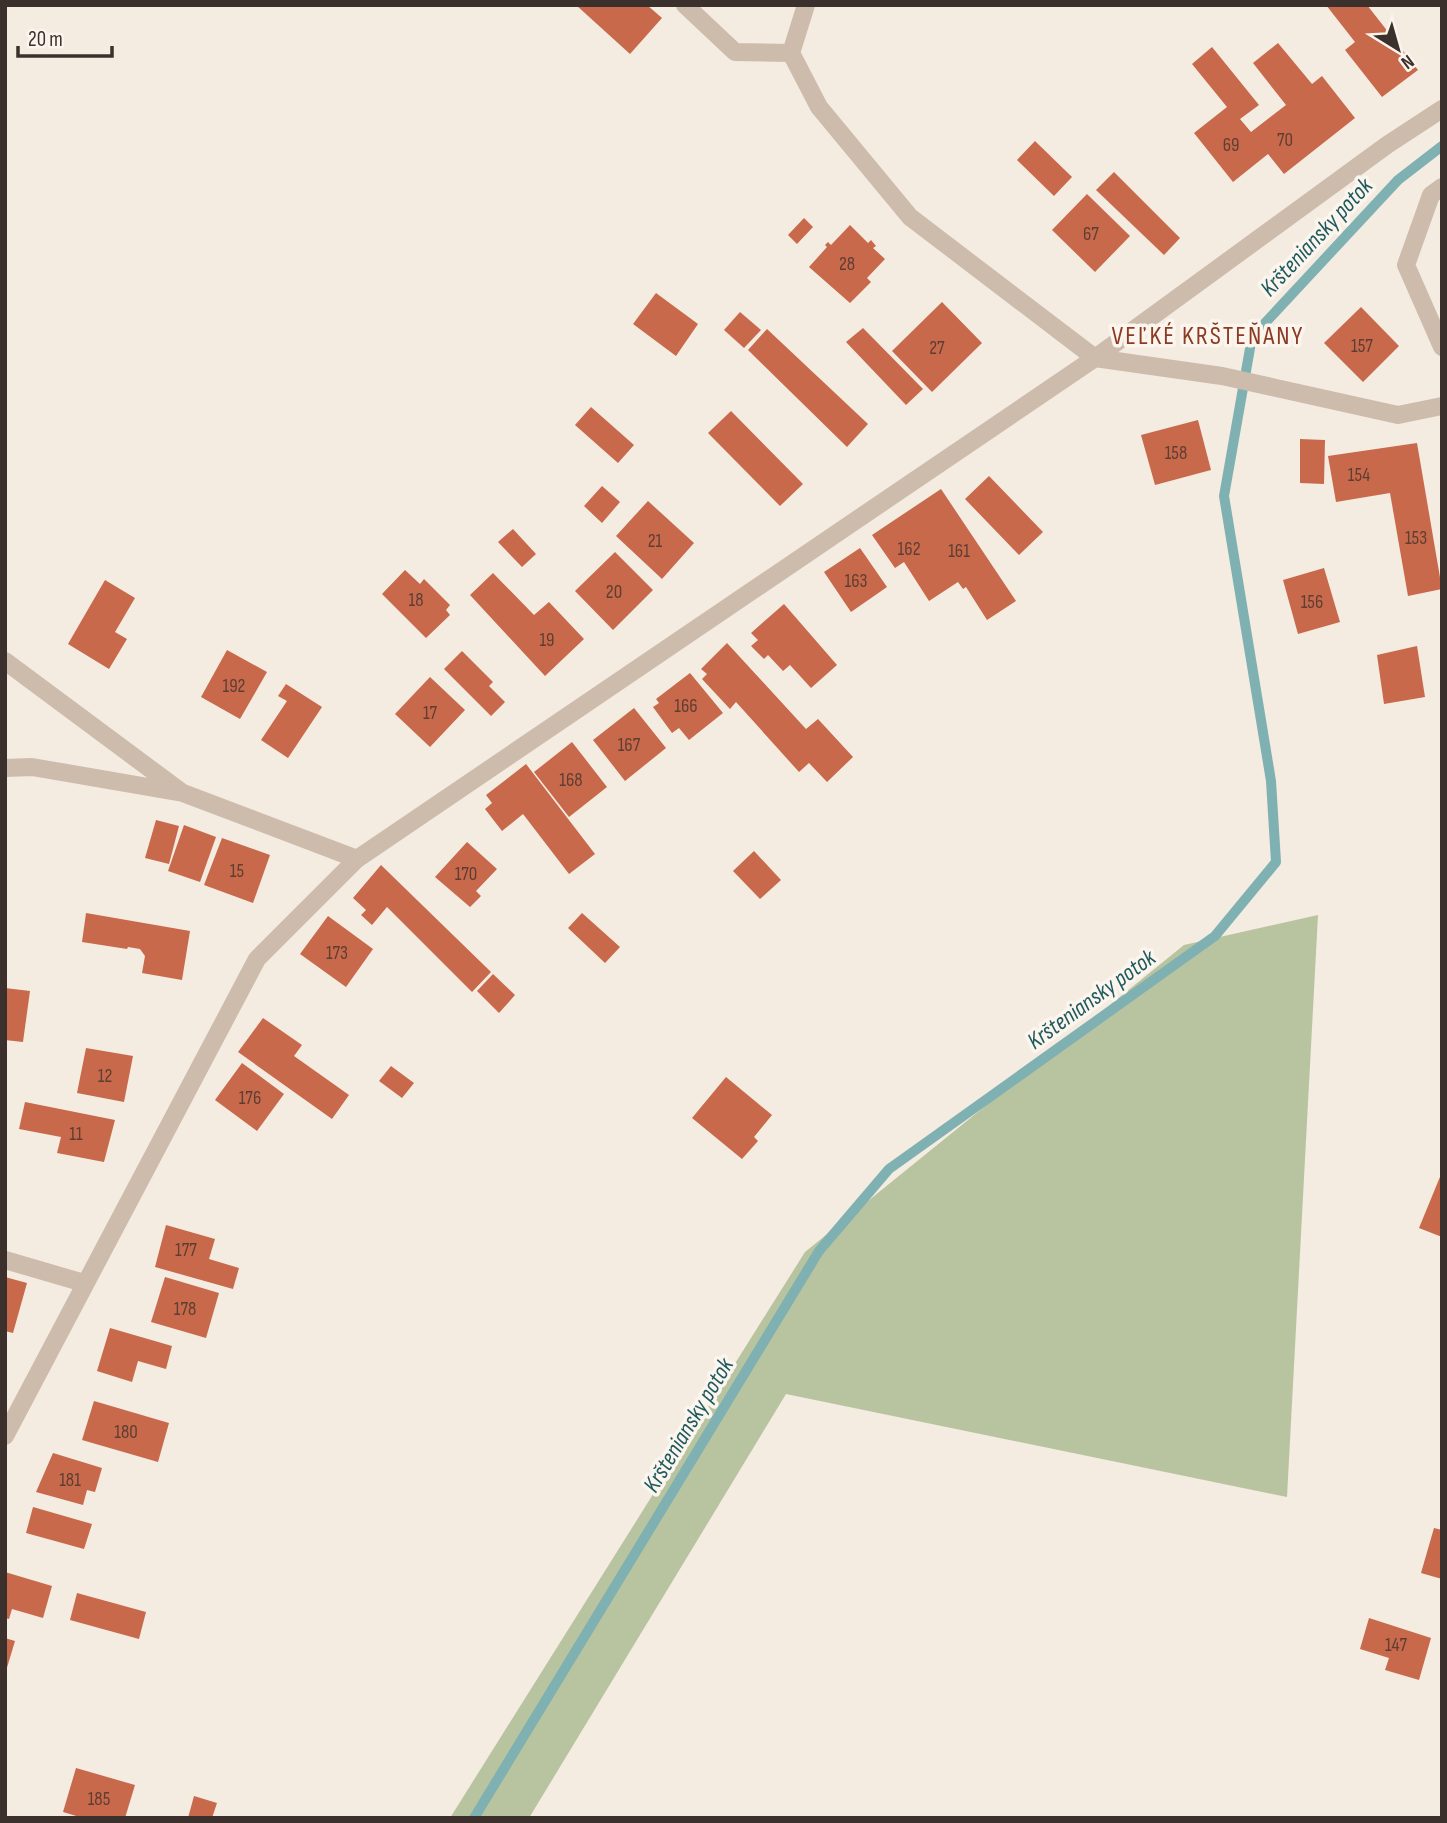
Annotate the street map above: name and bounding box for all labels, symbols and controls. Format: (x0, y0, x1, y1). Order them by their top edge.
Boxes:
scale bar (18, 14, 112, 58)
north arrow (1363, 14, 1433, 84)
text: 20 m (28, 27, 63, 52)
text: N (1396, 49, 1418, 74)
house number: 70 (1277, 129, 1293, 152)
house number: 69 (1223, 134, 1239, 157)
water label: Kršteniansky potok (1254, 171, 1379, 303)
house number: 67 (1083, 223, 1099, 246)
house number: 28 (839, 253, 855, 276)
district label: VEĽKÉ KRŠTEŇANY (1112, 321, 1304, 352)
house number: 157 (1351, 335, 1373, 358)
house number: 27 (929, 337, 945, 360)
house number: 158 (1165, 442, 1187, 465)
house number: 154 (1348, 464, 1370, 487)
house number: 153 (1405, 527, 1427, 550)
house number: 21 (648, 530, 663, 553)
house number: 162 (898, 538, 920, 561)
house number: 161 (948, 540, 970, 563)
house number: 163 (845, 570, 868, 593)
house number: 20 (606, 581, 622, 604)
house number: 18 (409, 589, 423, 612)
house number: 156 (1301, 591, 1323, 614)
house number: 19 (539, 629, 555, 652)
house number: 192 (223, 675, 245, 698)
house number: 166 (674, 695, 698, 718)
house number: 17 (423, 702, 438, 725)
house number: 167 (618, 734, 641, 757)
house number: 168 (559, 769, 583, 792)
house number: 15 (230, 860, 244, 883)
house number: 170 (455, 863, 477, 886)
house number: 173 (326, 942, 348, 965)
water label: Kršteniansky potok (1021, 943, 1162, 1056)
house number: 12 (98, 1065, 112, 1088)
house number: 176 (239, 1087, 261, 1110)
house number: 11 (69, 1123, 83, 1146)
house number: 177 (175, 1239, 197, 1262)
house number: 178 (174, 1298, 196, 1321)
water label: Kršteniansky potok (637, 1352, 740, 1498)
house number: 180 (114, 1421, 138, 1444)
house number: 181 (59, 1469, 81, 1492)
house number: 147 (1385, 1634, 1407, 1657)
house number: 185 (88, 1788, 110, 1811)

